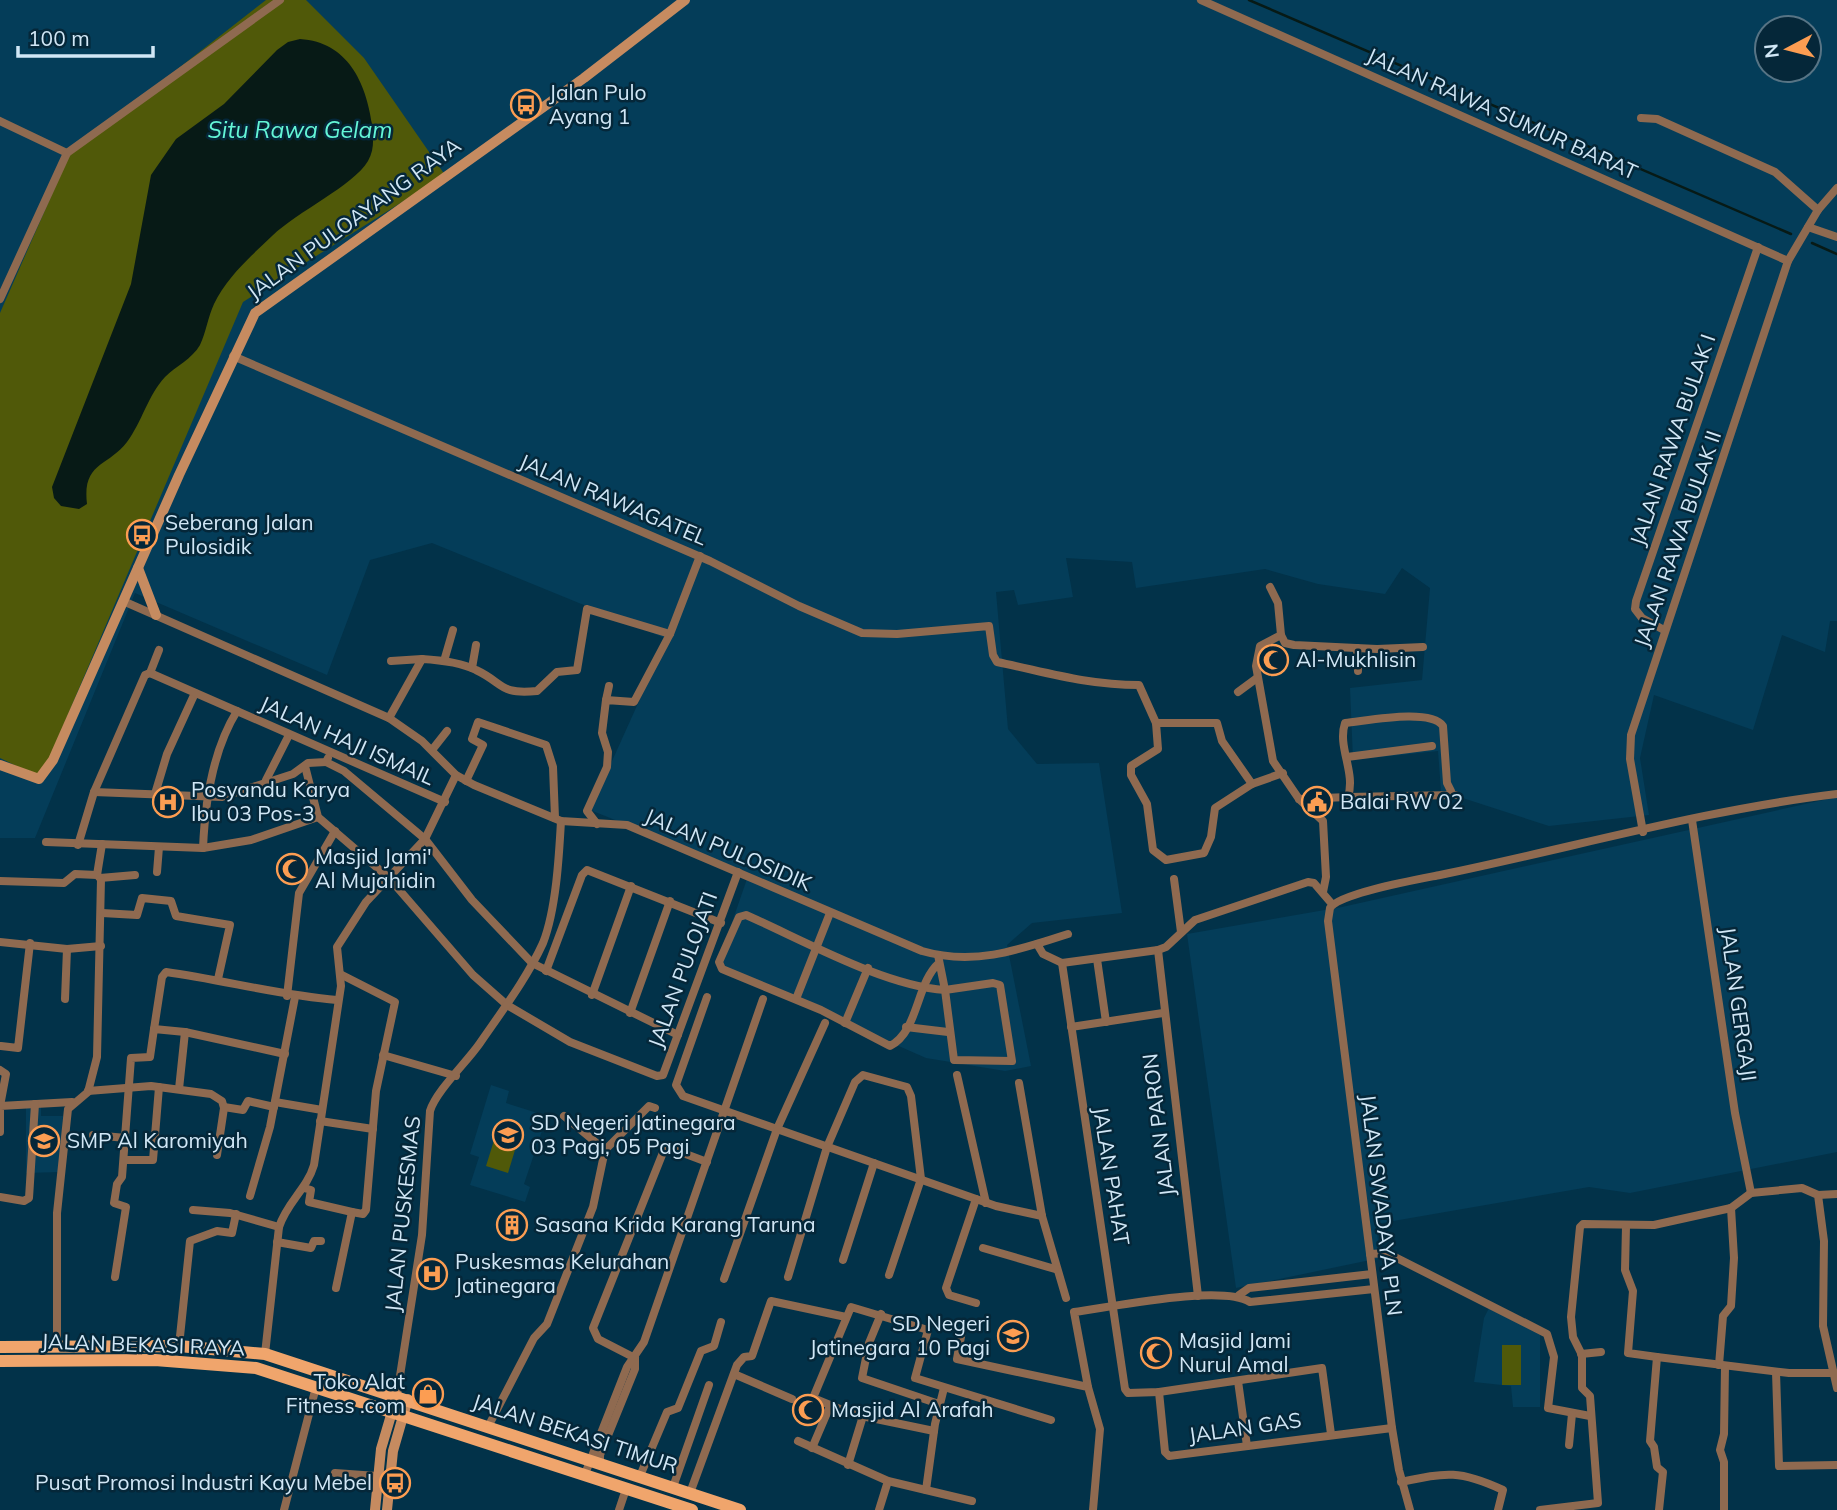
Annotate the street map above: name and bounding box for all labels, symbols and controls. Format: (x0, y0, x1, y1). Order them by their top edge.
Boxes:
scale bar (18, 14, 152, 58)
north arrow (1753, 14, 1823, 84)
text: 100 m (28, 25, 90, 51)
street label: JALAN RAWA SUMUR BARAT (1363, 41, 1642, 185)
text: N (1758, 42, 1784, 60)
place label: Jalan Pulo Ayang 1 (549, 79, 647, 129)
bus stop icon: Jalan Pulo Ayang 1 (509, 88, 543, 122)
water label: Situ Rawa Gelam (207, 115, 393, 144)
street label: JALAN PULOAYANG RAYA (241, 131, 466, 305)
street label: JALAN RAWA BULAK I (1624, 331, 1720, 549)
street label: JALAN RAWA BULAK II (1628, 427, 1726, 650)
street label: JALAN RAWAGATEL (516, 448, 712, 551)
place label: Seberang Jalan Pulosidik (165, 509, 314, 559)
bus stop icon: Seberang Jalan Pulosidik (125, 518, 159, 552)
mosque icon: Al-Mukhlisin (1256, 643, 1290, 677)
place label: Al-Mukhlisin (1296, 646, 1416, 672)
street label: JALAN HAJI ISMAIL (256, 690, 439, 791)
place label: Posyandu Karya Ibu 03 Pos-3 (191, 776, 350, 826)
hospital icon: Posyandu Karya Ibu 03 Pos-3 (151, 785, 185, 819)
public building icon: Balai RW 02 (1300, 785, 1334, 819)
place label: Balai RW 02 (1340, 788, 1463, 814)
street label: JALAN PULOSIDIK (641, 802, 816, 896)
place label: Masjid Jami' Al Mujahidin (315, 843, 436, 893)
mosque icon: Masjid Jami' Al Mujahidin (275, 852, 309, 886)
street label: JALAN PULOJATI (642, 888, 722, 1051)
street label: JALAN GERGAJI (1715, 925, 1763, 1083)
street label: JALAN PARON (1136, 1052, 1180, 1198)
street label: JALAN SWADAYA PLN (1355, 1093, 1408, 1317)
street label: JALAN PAHAT (1088, 1105, 1136, 1247)
place label: SD Negeri Jatinegara 03 Pagi, 05 Pagi (531, 1109, 736, 1159)
street label: JALAN PUSKESMAS (379, 1115, 425, 1313)
school or university icon: SD Negeri Jatinegara 03 Pagi, 05 Pagi (491, 1118, 525, 1152)
school or university icon: SMP Al Karomiyah (27, 1124, 61, 1158)
place label: SMP Al Karomiyah (67, 1127, 248, 1153)
building icon: Sasana Krida Karang Taruna (495, 1208, 529, 1242)
place label: Sasana Krida Karang Taruna (535, 1211, 816, 1237)
place label: Puskesmas Kelurahan Jatinegara (455, 1248, 669, 1298)
hospital icon: Puskesmas Kelurahan Jatinegara (415, 1257, 449, 1291)
place label: SD Negeri Jatinegara 10 Pagi (809, 1310, 990, 1360)
school or university icon: SD Negeri Jatinegara 10 Pagi (996, 1319, 1030, 1353)
street label: JALAN BEKASI RAYA (41, 1327, 246, 1361)
place label: Masjid Jami Nurul Amal (1179, 1327, 1291, 1377)
mosque icon: Masjid Jami Nurul Amal (1139, 1336, 1173, 1370)
place label: Toko Alat Fitness .com (286, 1368, 405, 1418)
shop icon: Toko Alat Fitness .com (411, 1377, 445, 1411)
street label: JALAN BEKASI TIMUR (469, 1388, 681, 1479)
mosque icon: Masjid Al Arafah (791, 1393, 825, 1427)
place label: Masjid Al Arafah (831, 1396, 993, 1422)
street label: JALAN GAS (1187, 1406, 1303, 1448)
bus stop icon: Pusat Promosi Industri Kayu Mebel (378, 1466, 412, 1500)
place label: Pusat Promosi Industri Kayu Mebel (35, 1469, 372, 1495)

